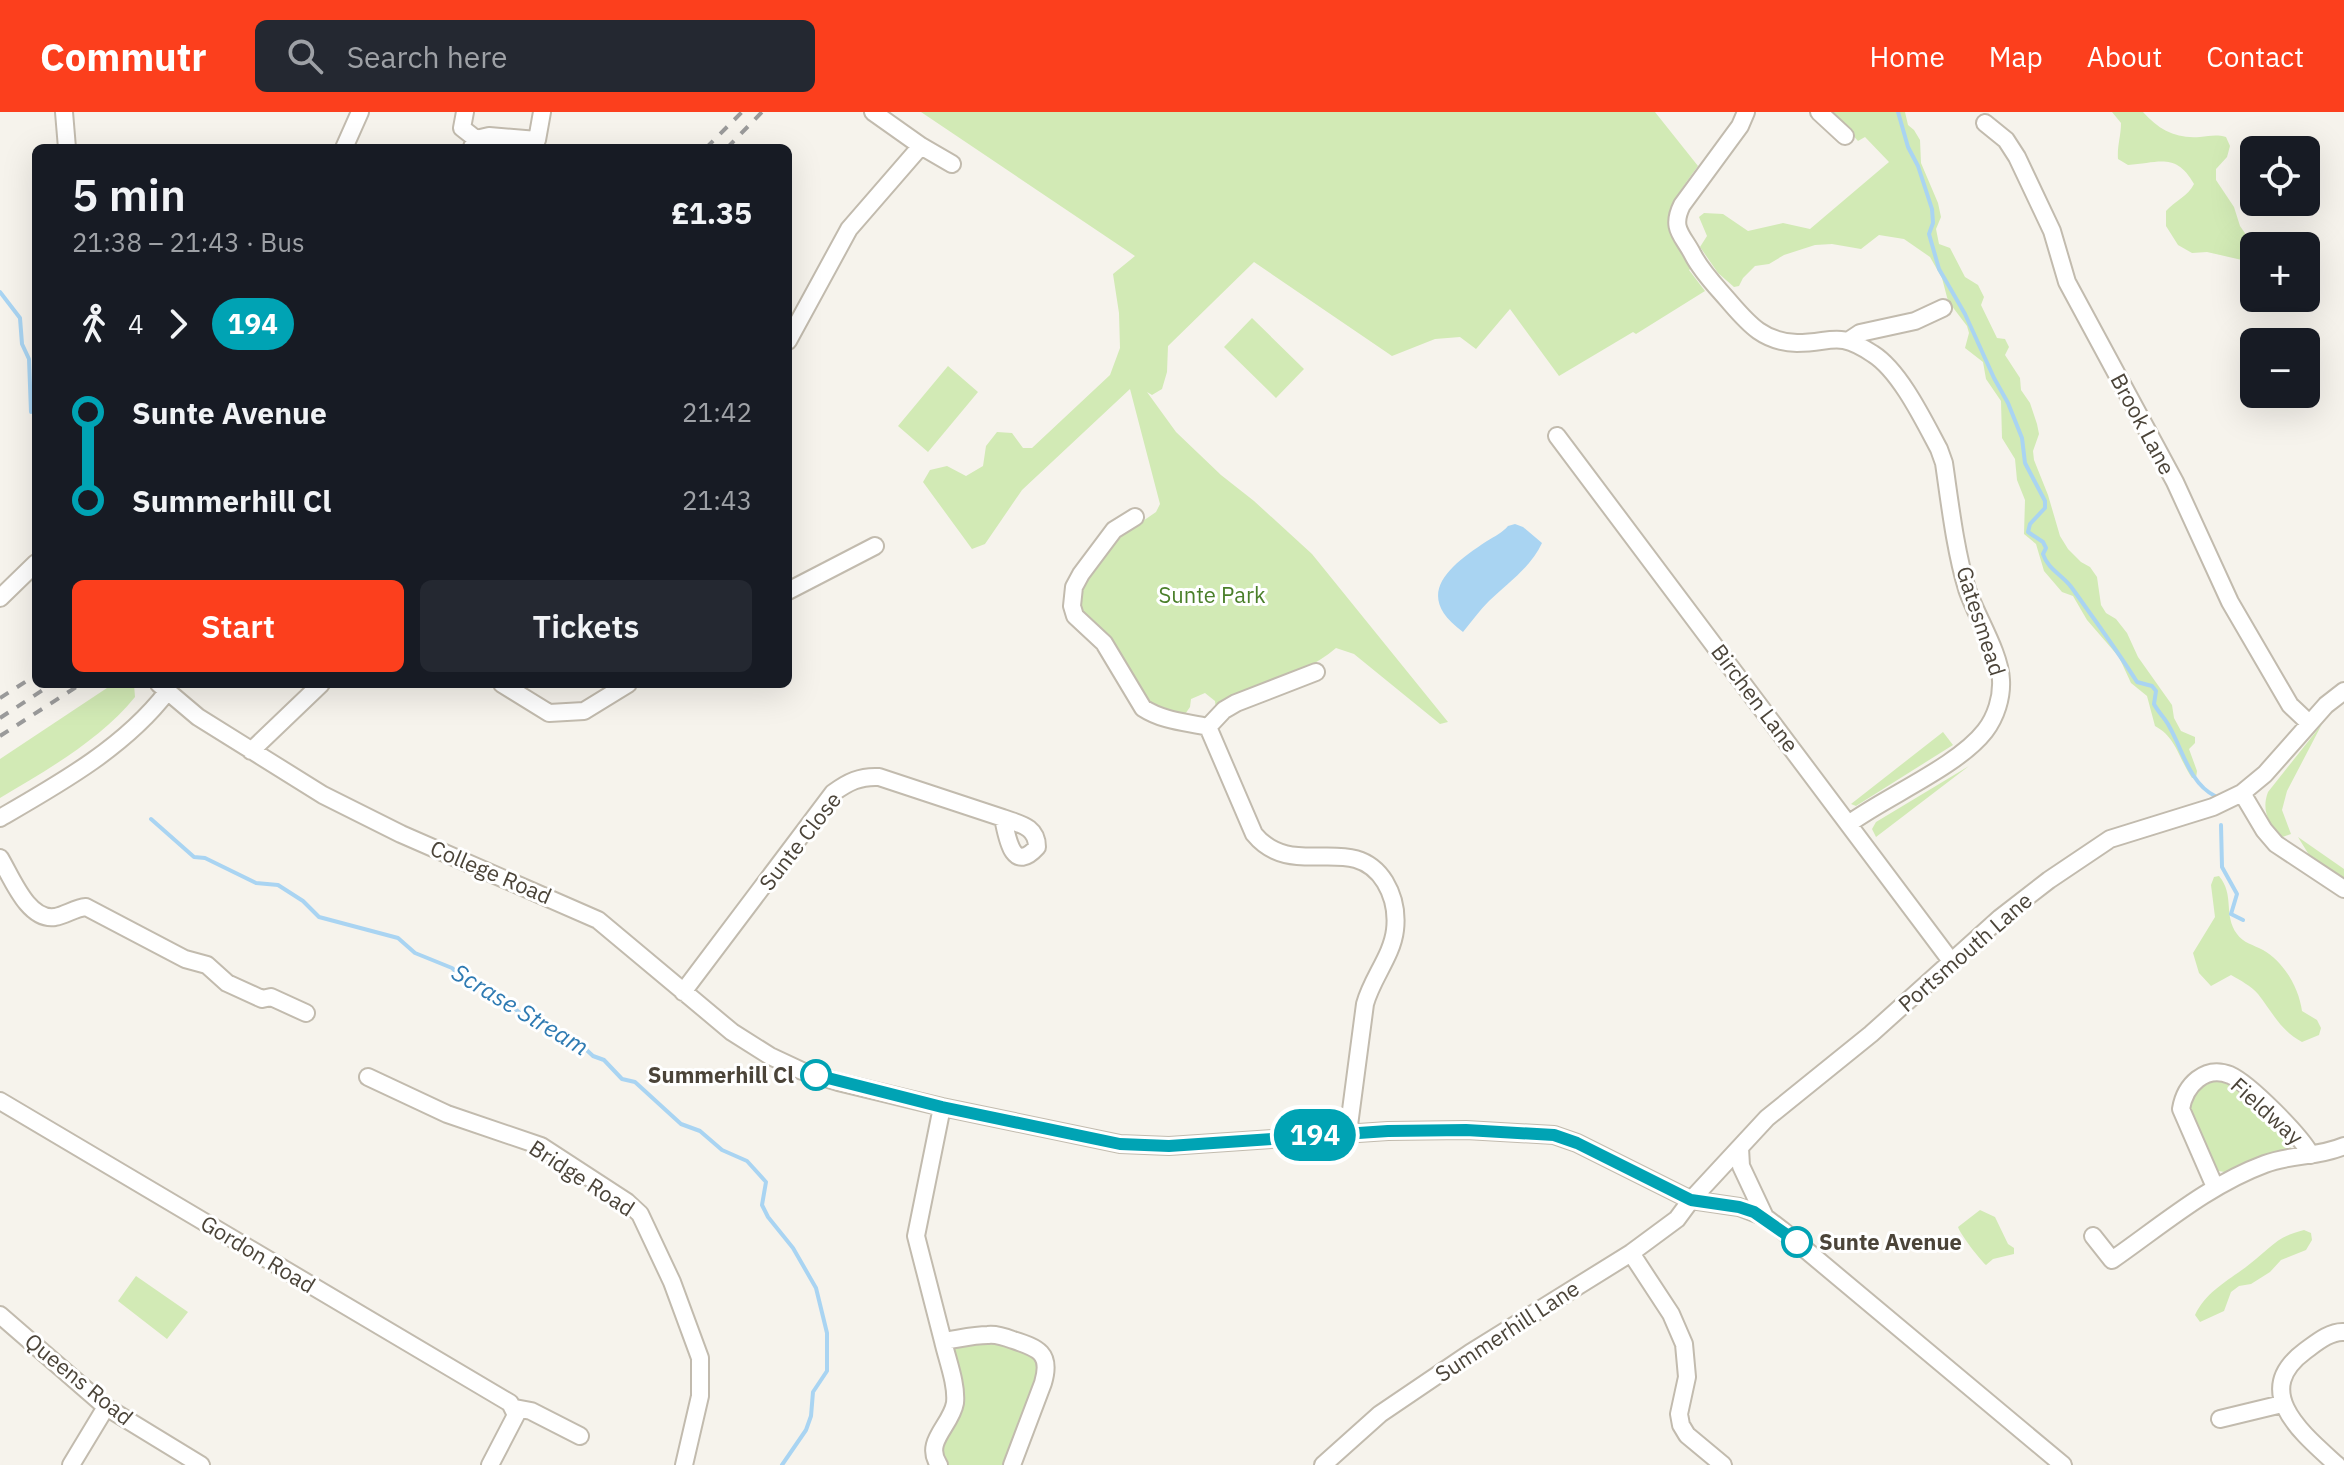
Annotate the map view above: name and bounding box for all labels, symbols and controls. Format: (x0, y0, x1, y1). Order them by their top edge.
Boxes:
search box (255, 20, 815, 92)
text: Commutr (40, 32, 207, 81)
icon: search (283, 34, 327, 78)
text: Search here (347, 37, 508, 76)
text: Home (1869, 38, 1945, 75)
text: Map (1989, 38, 2043, 75)
text: About (2087, 38, 2162, 75)
text: Contact (2206, 38, 2304, 75)
map controls (2240, 136, 2320, 408)
button: locate (2240, 136, 2320, 216)
text: 5 min (72, 166, 186, 223)
text: £1.35 (671, 193, 752, 232)
text: 21:38 – 21:43 · Bus (72, 225, 305, 259)
button: + (2240, 232, 2320, 312)
icon: walk (72, 302, 116, 346)
icon: forward (156, 302, 200, 346)
text: 194 (228, 305, 278, 342)
text: 4 (128, 307, 144, 341)
button: − (2240, 328, 2320, 408)
street label: Brook Lane (2105, 368, 2182, 480)
text: Sunte Avenue (132, 393, 327, 432)
text: 21:42 (682, 395, 752, 429)
text: Summerhill Cl (132, 481, 331, 520)
text: 21:43 (682, 483, 752, 517)
street label: Gatesmead (1950, 563, 2013, 679)
button: Start (72, 580, 404, 672)
button: Tickets (420, 580, 752, 672)
park label: Sunte Park (1158, 580, 1266, 609)
street label: Birchen Lane (1705, 638, 1806, 758)
street label: Sunte Close (752, 785, 847, 896)
street label: College Road (426, 833, 556, 910)
street label: Portsmouth Lane (1892, 885, 2038, 1018)
water label: Scrase Stream (446, 956, 595, 1063)
place label: Summerhill Cl (648, 1060, 794, 1089)
marker: Summerhill Cl (801, 1060, 831, 1090)
street label: Fieldway (2225, 1070, 2310, 1151)
line badge: 194 (1269, 1109, 1361, 1161)
text: 194 (1290, 1116, 1340, 1153)
street label: Bridge Road (524, 1133, 641, 1222)
street label: Gordon Road (196, 1208, 321, 1299)
marker: Sunte Avenue (1782, 1227, 1812, 1257)
place label: Sunte Avenue (1819, 1227, 1962, 1256)
street label: Summerhill Lane (1429, 1273, 1584, 1388)
street label: Queens Road (19, 1326, 139, 1431)

